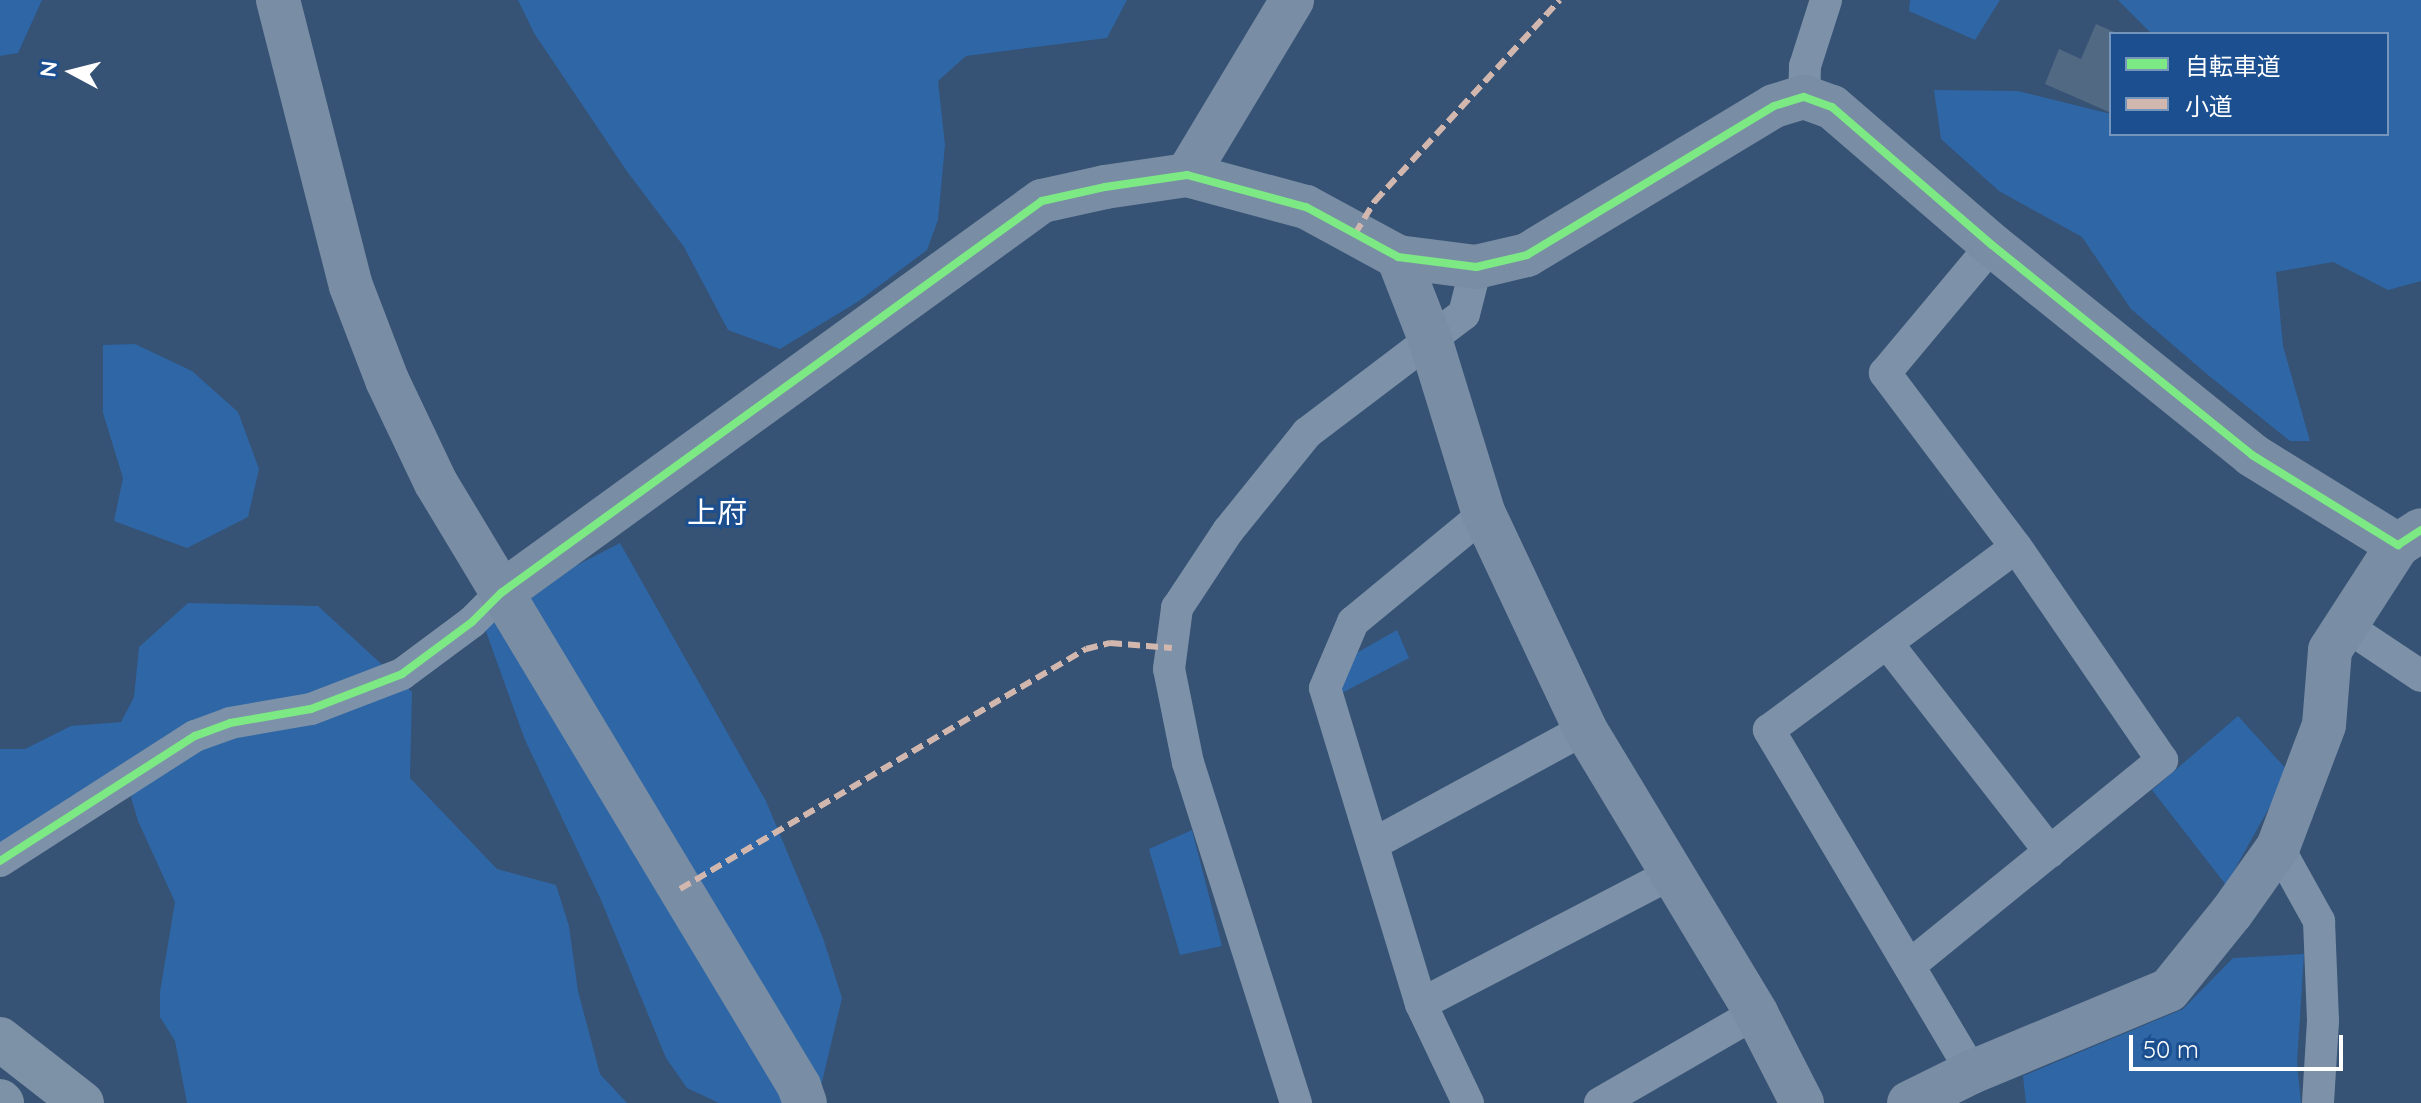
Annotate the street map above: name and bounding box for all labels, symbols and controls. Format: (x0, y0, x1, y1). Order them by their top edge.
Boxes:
north arrow (32, 32, 112, 112)
legend (2109, 32, 2389, 136)
text: 自転車道 (2185, 51, 2281, 81)
text: N (33, 59, 63, 79)
text: 小道 (2185, 91, 2233, 121)
district label: 上府 (687, 494, 747, 530)
scale bar (2133, 1019, 2347, 1069)
text: 50 m (2143, 1034, 2199, 1064)

